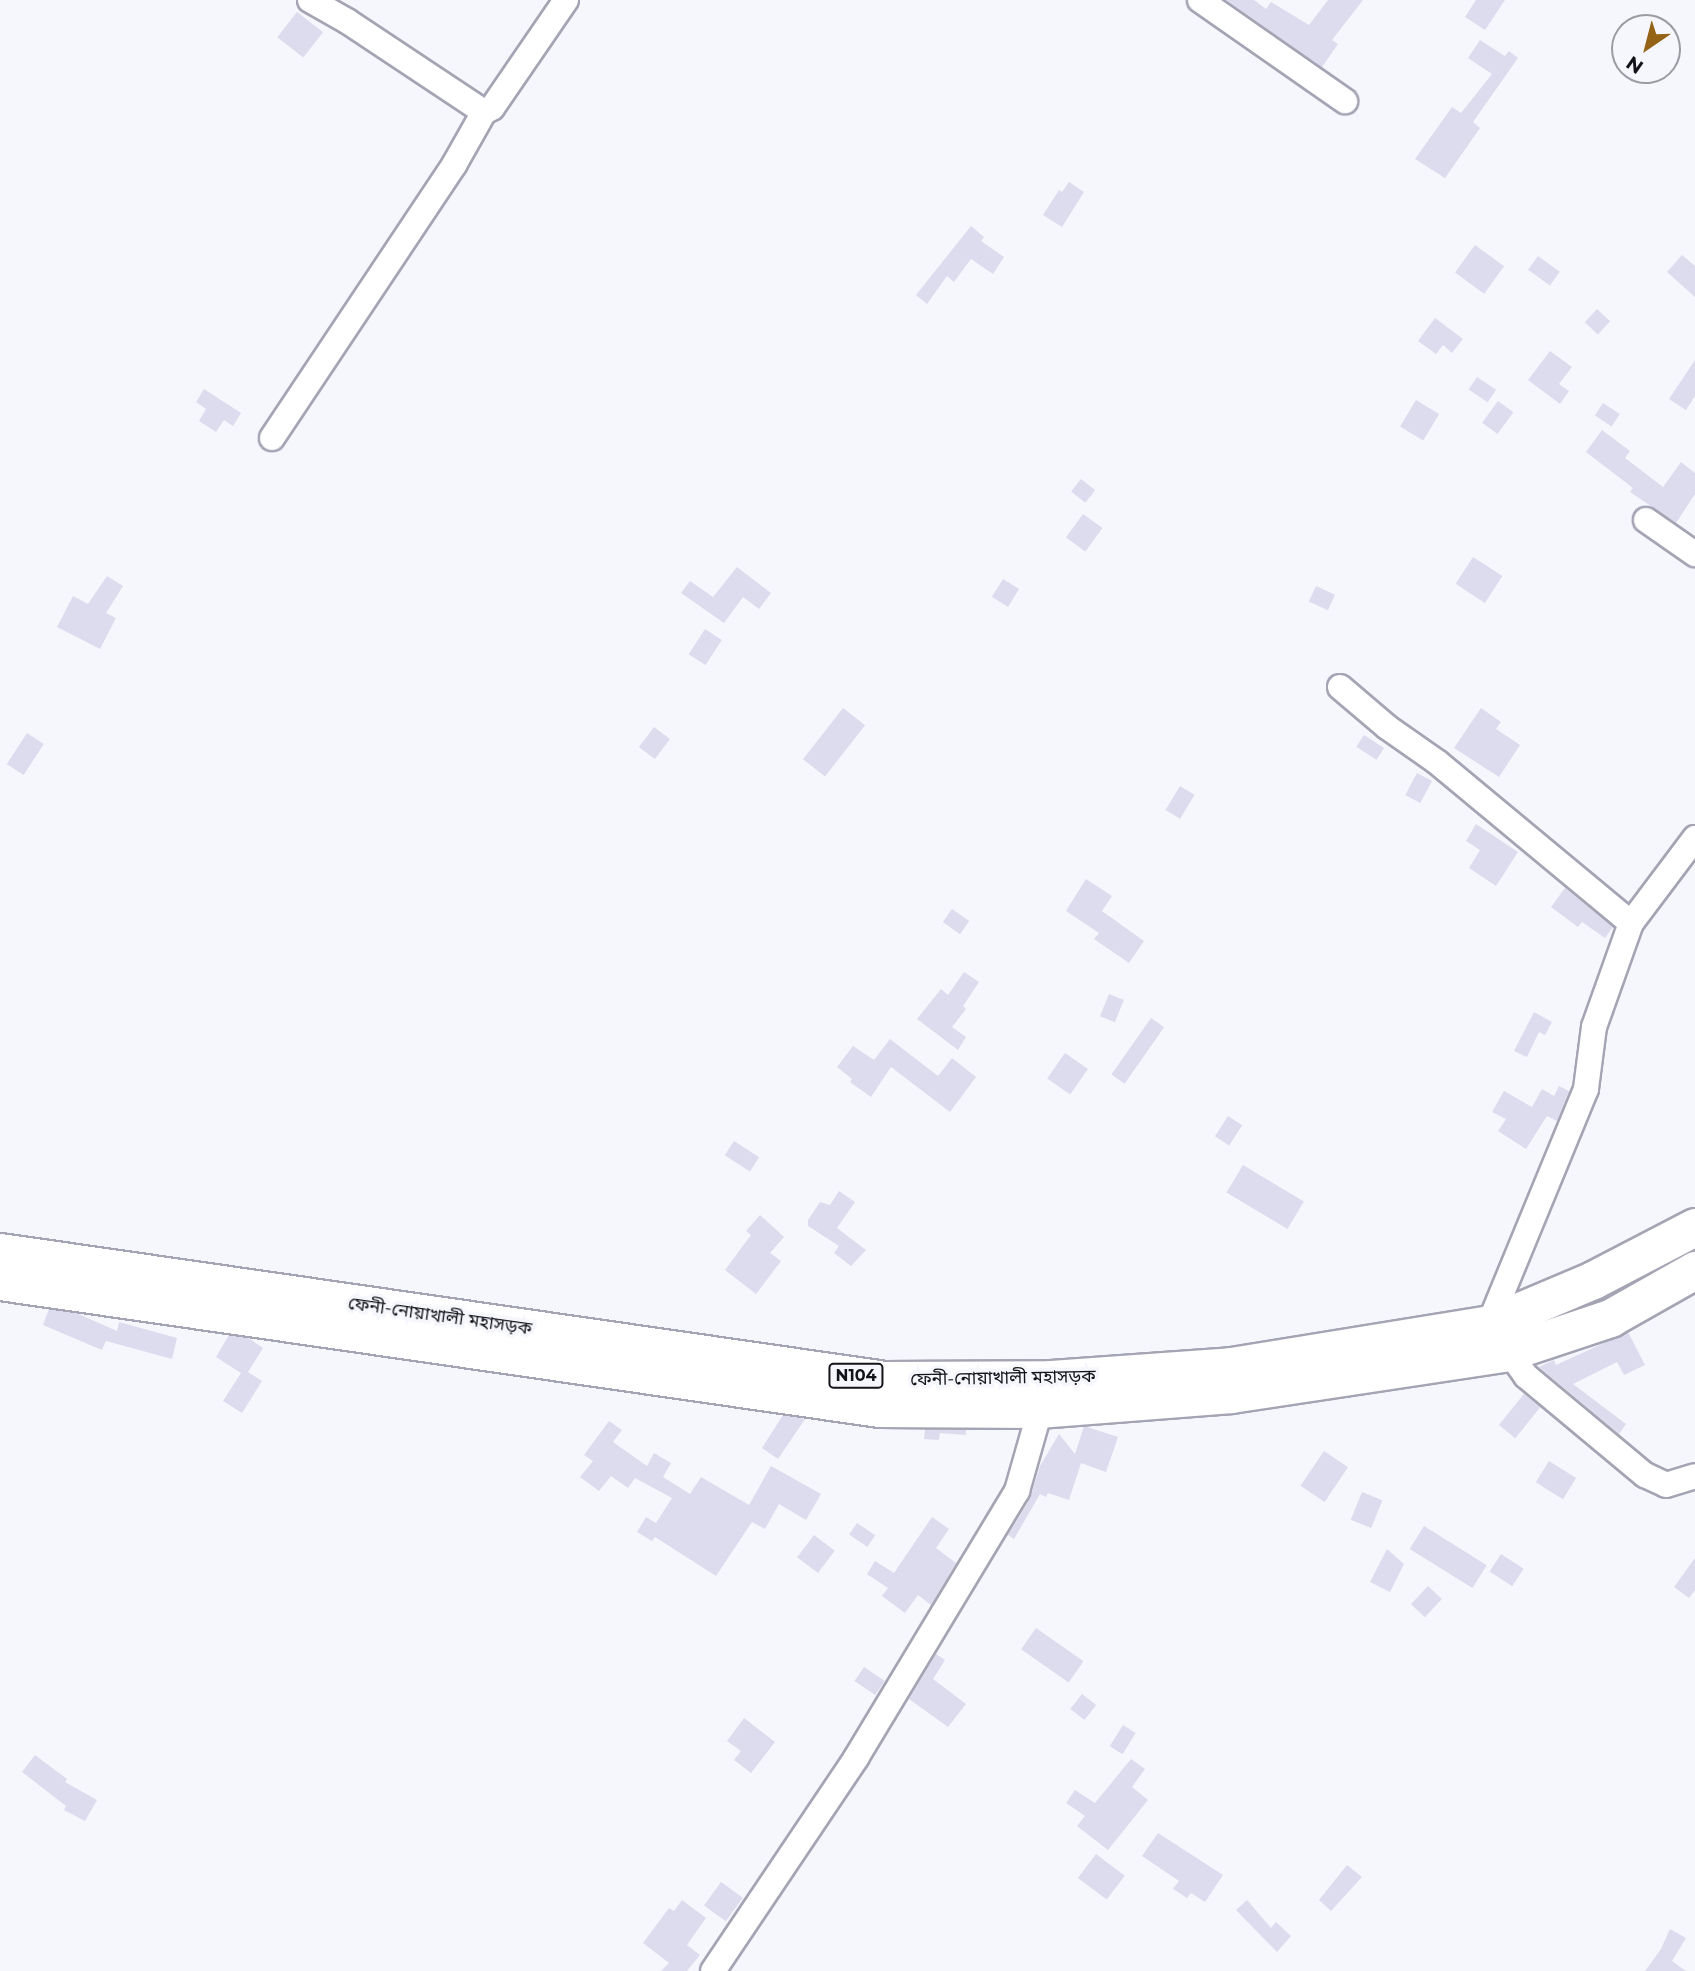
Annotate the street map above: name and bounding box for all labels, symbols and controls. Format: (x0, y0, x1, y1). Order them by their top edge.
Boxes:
north arrow (1611, 14, 1681, 84)
text: N (1622, 51, 1648, 79)
street label: ফেনী-নোয়াখালী মহাসড়ক (347, 1292, 533, 1340)
road number: N104 (828, 1364, 884, 1388)
street label: ফেনী-নোয়াখালী মহাসড়ক (910, 1366, 1096, 1390)

